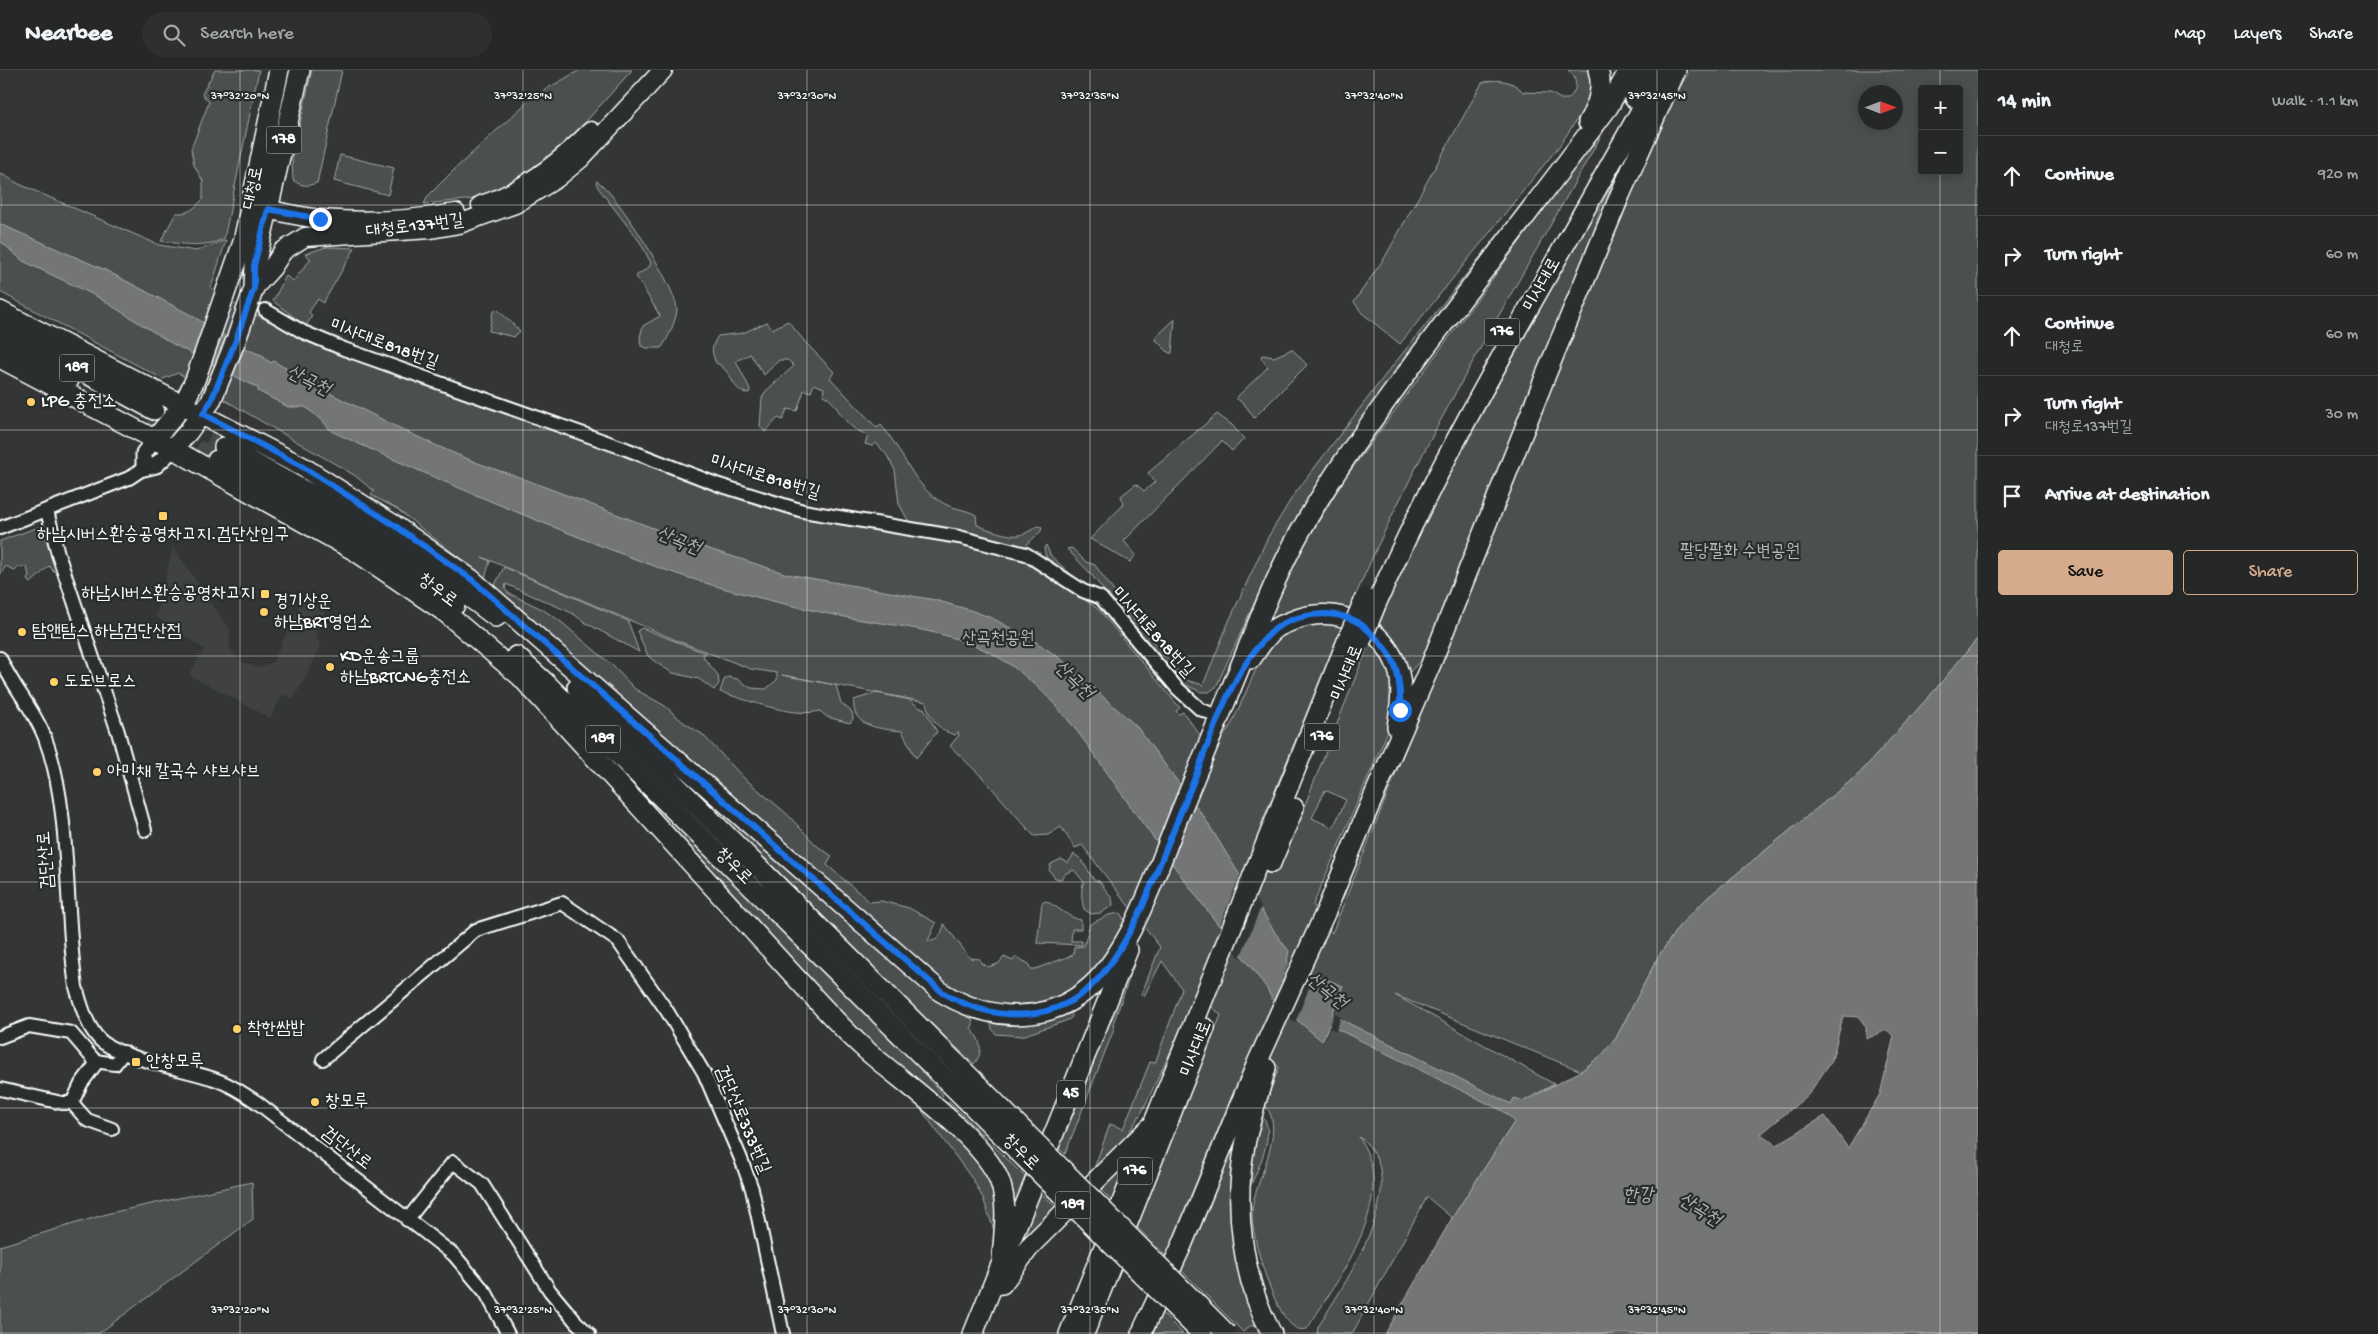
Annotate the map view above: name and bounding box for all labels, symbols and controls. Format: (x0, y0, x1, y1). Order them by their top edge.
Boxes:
search box (142, 12, 492, 57)
text: Nearbee (25, 20, 112, 49)
icon: search (160, 21, 188, 49)
text: Search here (200, 23, 294, 46)
text: Map (2174, 24, 2206, 45)
text: Layers (2234, 24, 2281, 45)
text: Share (2309, 24, 2353, 45)
north arrow (1858, 85, 1903, 130)
map controls (1918, 85, 1963, 175)
button: + (1918, 85, 1963, 130)
text: 37°32'20"N (210, 90, 269, 104)
text: 37°32'25"N (493, 90, 552, 104)
text: 37°32'30"N (777, 90, 837, 104)
text: 37°32'35"N (1060, 90, 1119, 104)
text: 37°32'40"N (1344, 90, 1403, 104)
text: 37°32'45"N (1627, 90, 1686, 104)
text: 14 min (1998, 90, 2051, 115)
text: Walk · 1.1 km (2272, 93, 2358, 112)
road number: 178 (266, 126, 302, 154)
button: − (1918, 130, 1963, 175)
icon: ahead (1998, 162, 2026, 190)
text: Continue (2045, 164, 2114, 187)
street label: 대청로 (239, 165, 269, 211)
text: 920 m (2318, 166, 2358, 185)
route end (309, 208, 332, 231)
street label: 대청로137번길 (365, 211, 466, 243)
icon: right (1998, 242, 2026, 270)
text: Turn right (2045, 244, 2121, 267)
text: 60 m (2326, 246, 2358, 265)
street label: 미사대로 (1520, 255, 1566, 315)
text: Continue (2045, 313, 2114, 336)
street label: 미사대로818번길 (327, 316, 442, 375)
road number: 176 (1484, 318, 1520, 346)
icon: ahead (1998, 322, 2026, 350)
text: 60 m (2326, 326, 2358, 345)
text: 대청로 (2045, 339, 2084, 358)
road number: 189 (60, 354, 94, 382)
water label: 산곡천 (282, 362, 335, 403)
place label: LPG 충전소 (41, 392, 117, 413)
text: Turn right (2045, 393, 2121, 416)
marker: LPG 충전소 (25, 396, 37, 408)
icon: right (1998, 402, 2026, 430)
text: 30 m (2325, 406, 2358, 425)
text: 대청로137번길 (2045, 419, 2132, 438)
street label: 미사대로818번길 (707, 451, 823, 505)
icon: arrive (1998, 482, 2026, 510)
text: Arrive at destination (2045, 484, 2209, 507)
marker: 하남시버스환승공영차고지.검단산입구 (157, 510, 169, 522)
water label: 산곡천 (652, 523, 705, 562)
place label: 하남시버스환승공영차고지.검단산입구 (37, 525, 289, 546)
park label: 팔당팔화 수변공원 (1680, 542, 1800, 563)
button: Save (1998, 550, 2173, 595)
button: Share (2183, 550, 2358, 595)
street label: 창우로 (413, 570, 461, 612)
place label: 하남시버스환승공영차고지 (81, 584, 255, 605)
street label: 미사대로818번길 (1106, 584, 1198, 683)
marker: 하남시버스환승공영차고지 (259, 588, 271, 600)
place label: 경기상운 하남BRT영업소 (274, 592, 372, 634)
marker: 경기상운 하남BRT영업소 (258, 606, 270, 618)
place label: 탐앤탐스 하남검단산점 (32, 622, 182, 643)
marker: 탐앤탐스 하남검단산점 (16, 626, 28, 638)
park label: 산곡천공원 (962, 629, 1034, 650)
street label: 미사대로 (1327, 642, 1369, 704)
place label: KD운송그룹 하남BRTCNG충전소 (340, 647, 471, 689)
water label: 산곡천 (1049, 657, 1099, 706)
marker: KD운송그룹 하남BRTCNG충전소 (324, 661, 336, 673)
place label: 도도브로스 (64, 672, 136, 693)
marker: 도도브로스 (48, 676, 60, 688)
route start (1389, 699, 1412, 722)
road number: 176 (1304, 724, 1340, 750)
road number: 189 (586, 726, 620, 752)
place label: 아미채 칼국수 샤브샤브 (107, 762, 260, 783)
marker: 아미채 칼국수 샤브샤브 (91, 766, 103, 778)
street label: 검단산로 (35, 830, 59, 890)
street label: 창우로 (710, 844, 756, 890)
water label: 산곡천 (1301, 969, 1352, 1016)
street label: 미사대로 (1177, 1018, 1217, 1080)
place label: 착한쌈밥 (247, 1019, 305, 1040)
marker: 착한쌈밥 (231, 1023, 243, 1035)
place label: 안창모루 (146, 1052, 204, 1073)
marker: 안창모루 (130, 1056, 142, 1068)
street label: 검단산로333번길 (710, 1063, 774, 1177)
road number: 45 (1057, 1081, 1085, 1108)
place label: 창모루 (325, 1092, 368, 1113)
marker: 창모루 (309, 1096, 321, 1108)
street label: 검단산로 (317, 1123, 375, 1175)
street label: 창우로 (997, 1130, 1043, 1176)
road number: 176 (1118, 1158, 1152, 1184)
water label: 한강 (1623, 1185, 1656, 1208)
water label: 산곡천 (1673, 1189, 1726, 1234)
road number: 189 (1056, 1192, 1090, 1218)
text: 37°32'20"N (210, 1304, 269, 1318)
text: 37°32'25"N (493, 1304, 552, 1318)
text: 37°32'30"N (777, 1304, 837, 1318)
text: 37°32'35"N (1060, 1304, 1119, 1318)
text: 37°32'40"N (1344, 1304, 1403, 1318)
text: 37°32'45"N (1627, 1304, 1686, 1318)

